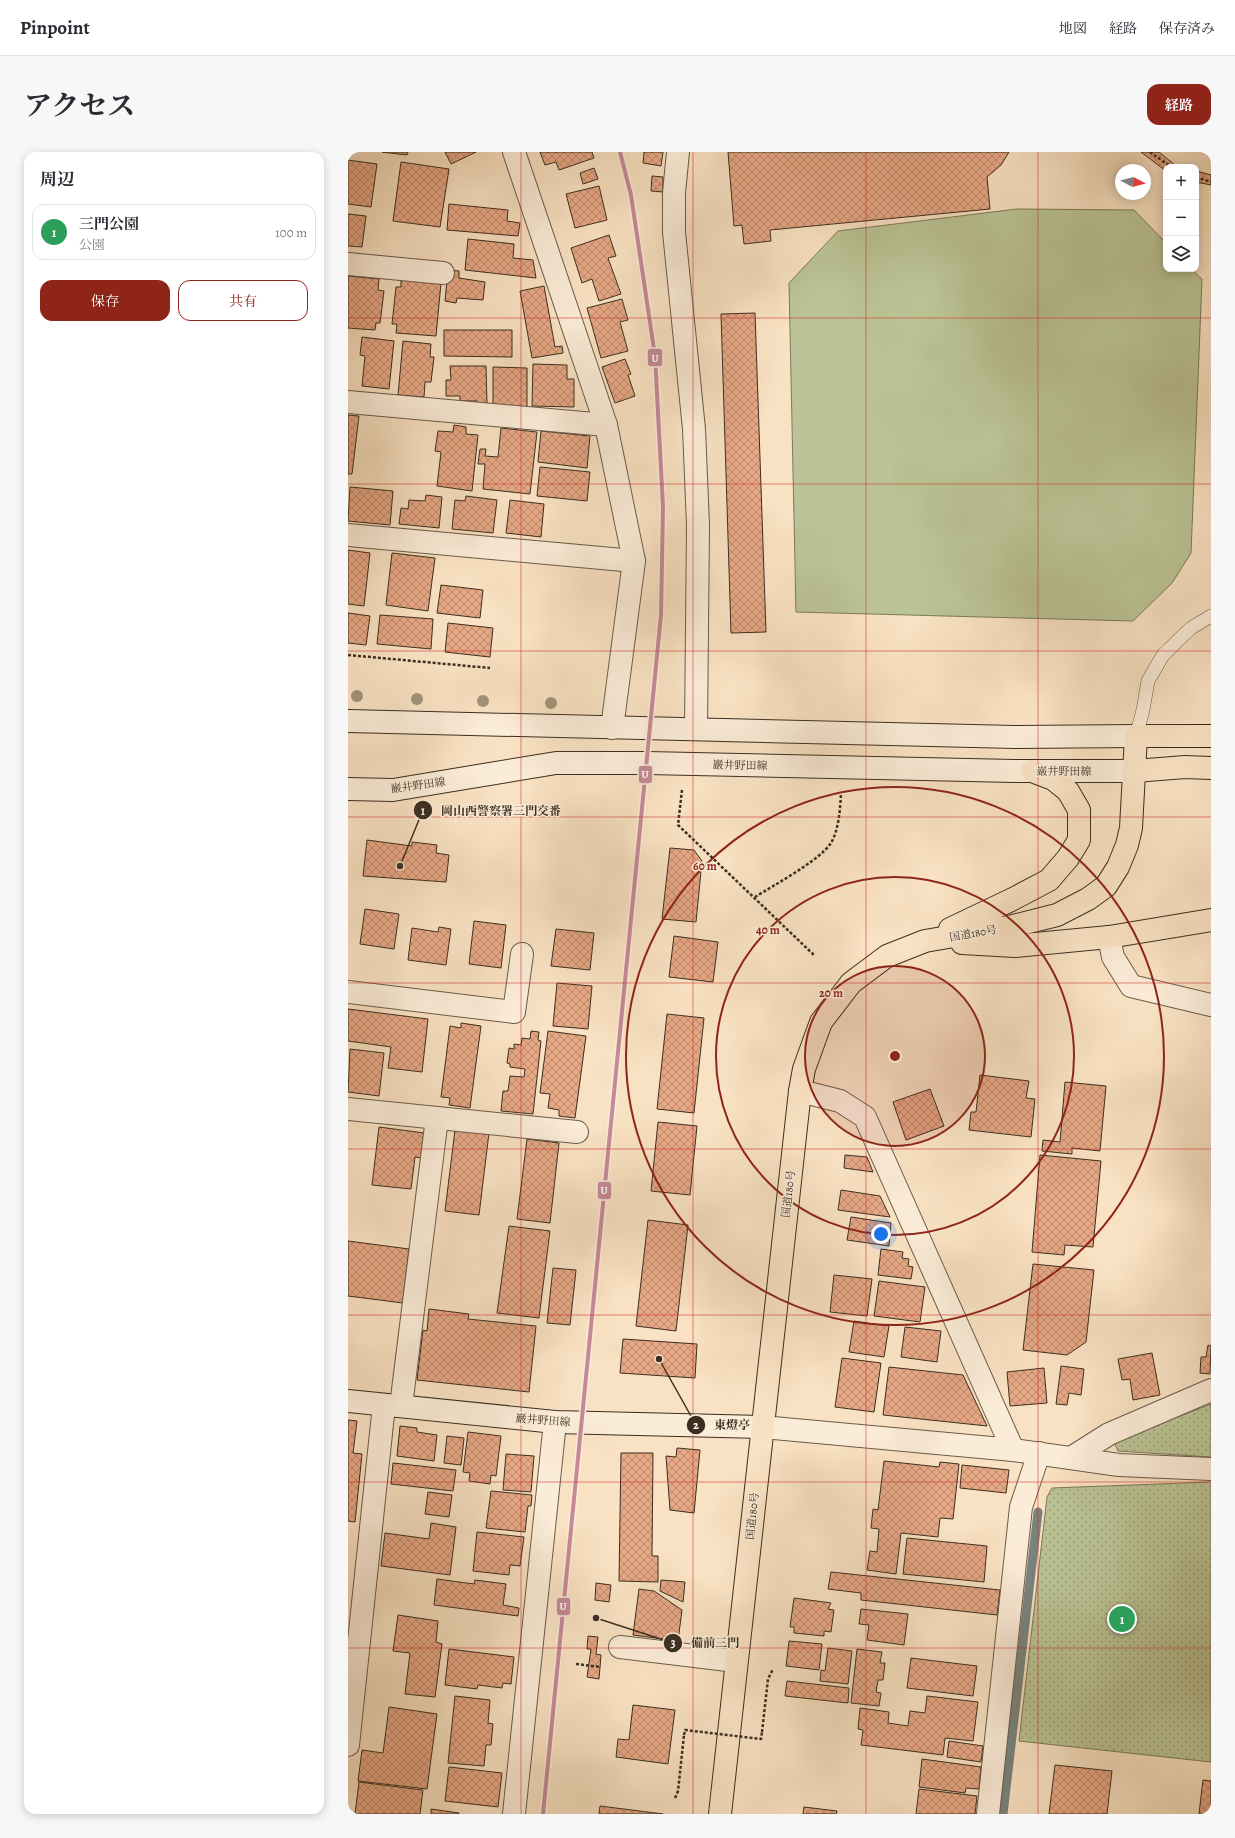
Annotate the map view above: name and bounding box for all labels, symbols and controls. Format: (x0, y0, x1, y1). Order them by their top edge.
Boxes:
text: Pinpoint (20, 15, 90, 41)
text: 地図 (1059, 19, 1087, 38)
text: 経路 (1109, 19, 1137, 38)
text: 保存済み (1159, 19, 1215, 38)
button: 経路 (1147, 84, 1211, 125)
text: アクセス (24, 87, 135, 125)
north arrow (1115, 164, 1151, 200)
map controls (1163, 164, 1199, 272)
button: + (1163, 164, 1199, 200)
text: 周辺 (40, 168, 74, 191)
button: − (1163, 200, 1199, 236)
text: 三門公園 (79, 214, 139, 234)
text: 1 (52, 224, 56, 241)
text: 100 m (275, 224, 307, 241)
text: 公園 (79, 236, 105, 253)
button: layers (1163, 236, 1199, 272)
button: 保存 (40, 280, 170, 321)
button: 共有 (178, 280, 308, 321)
line badge: U (647, 348, 663, 367)
text: U (651, 351, 659, 366)
street label: 巌井野田線 (712, 758, 768, 773)
street label: 巌井野田線 (1037, 764, 1092, 779)
line badge: U (638, 765, 653, 784)
text: U (641, 767, 649, 782)
street label: 巌井野田線 (390, 774, 446, 797)
callout: 岡山西警察署三門交番 (413, 798, 569, 822)
text: 1 (421, 803, 426, 819)
text: 岡山西警察署三門交番 (441, 803, 561, 819)
text: 60 m (693, 858, 717, 874)
text: 40 m (756, 922, 780, 938)
street label: 国道180号 (948, 922, 998, 945)
text: 20 m (819, 985, 843, 1001)
centre of rings (888, 1049, 902, 1063)
street label: 国道180号 (778, 1169, 799, 1219)
line badge: U (597, 1181, 612, 1200)
text: U (600, 1183, 608, 1198)
your location (871, 1224, 891, 1244)
street label: 巌井野田線 (515, 1411, 571, 1430)
callout: 東燈亭 (686, 1413, 758, 1437)
text: 2 (693, 1417, 699, 1433)
text: 東燈亭 (714, 1417, 750, 1433)
street label: 国道180号 (743, 1491, 762, 1541)
line badge: U (556, 1597, 571, 1616)
text: U (559, 1599, 567, 1614)
pin: 1 (1109, 1604, 1135, 1634)
callout: 備前三門 (663, 1631, 747, 1655)
text: 3 (670, 1635, 676, 1651)
text: 備前三門 (691, 1635, 739, 1651)

